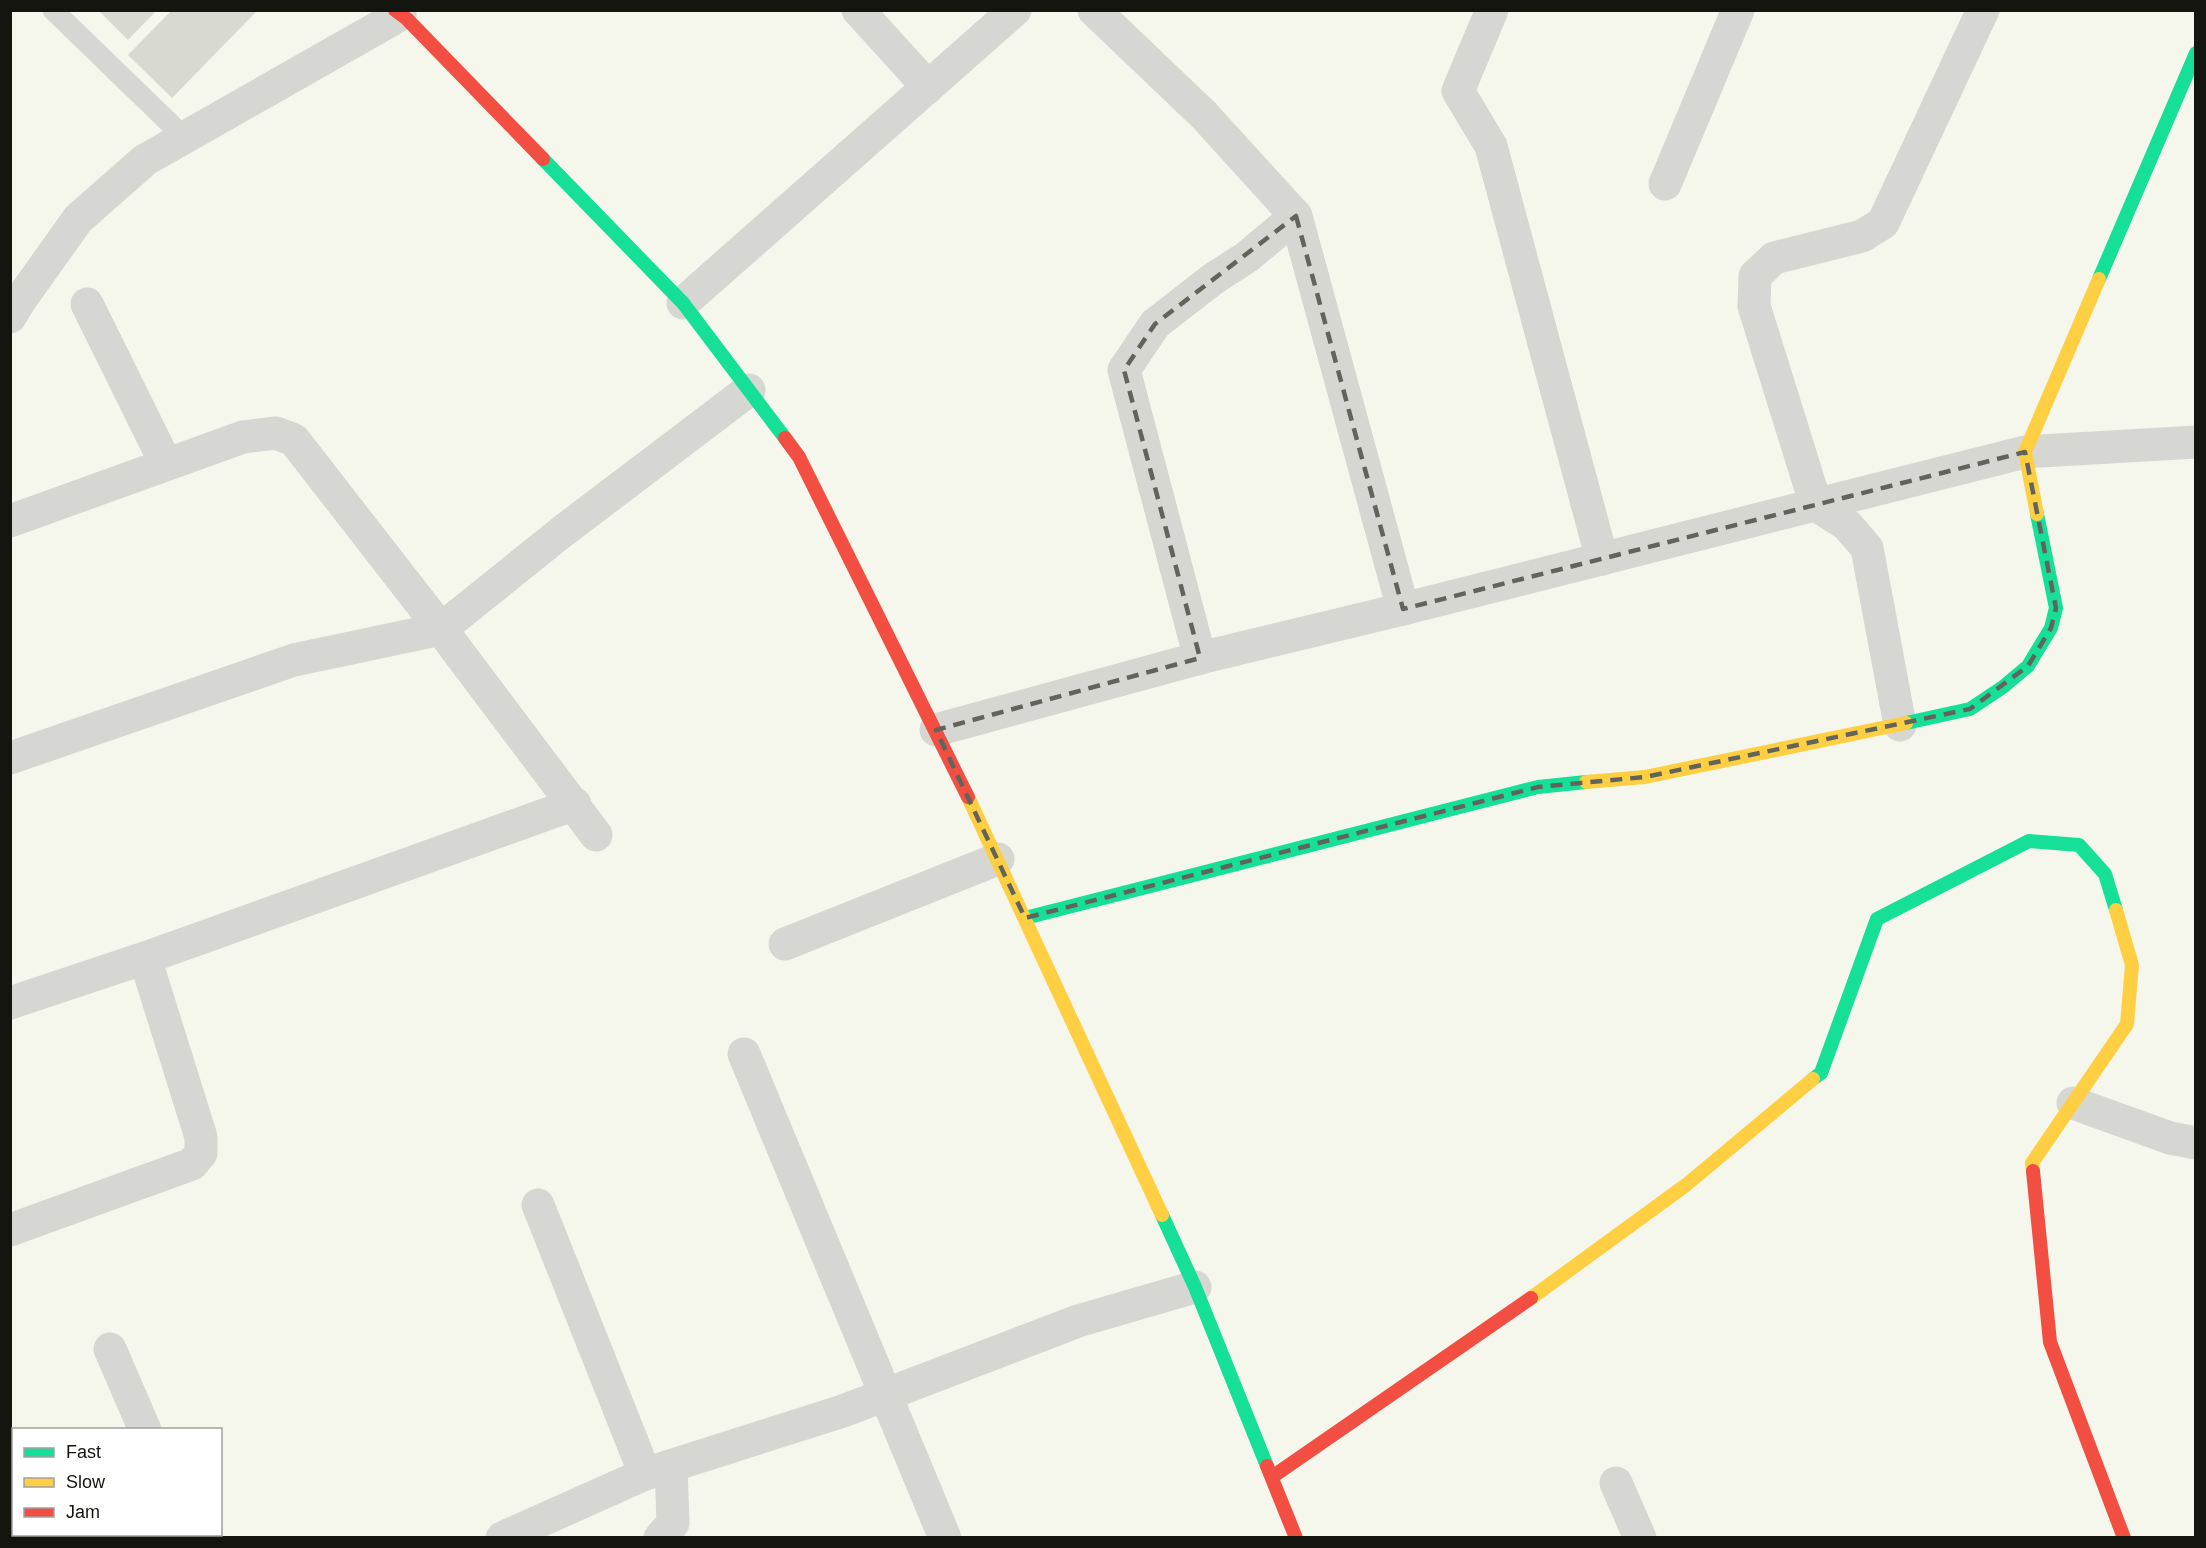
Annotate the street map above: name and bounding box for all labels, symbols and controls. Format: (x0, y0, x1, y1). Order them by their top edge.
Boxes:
legend (12, 1428, 222, 1536)
text: Fast (66, 1442, 101, 1462)
text: Slow (66, 1472, 106, 1492)
text: Jam (66, 1502, 100, 1522)

